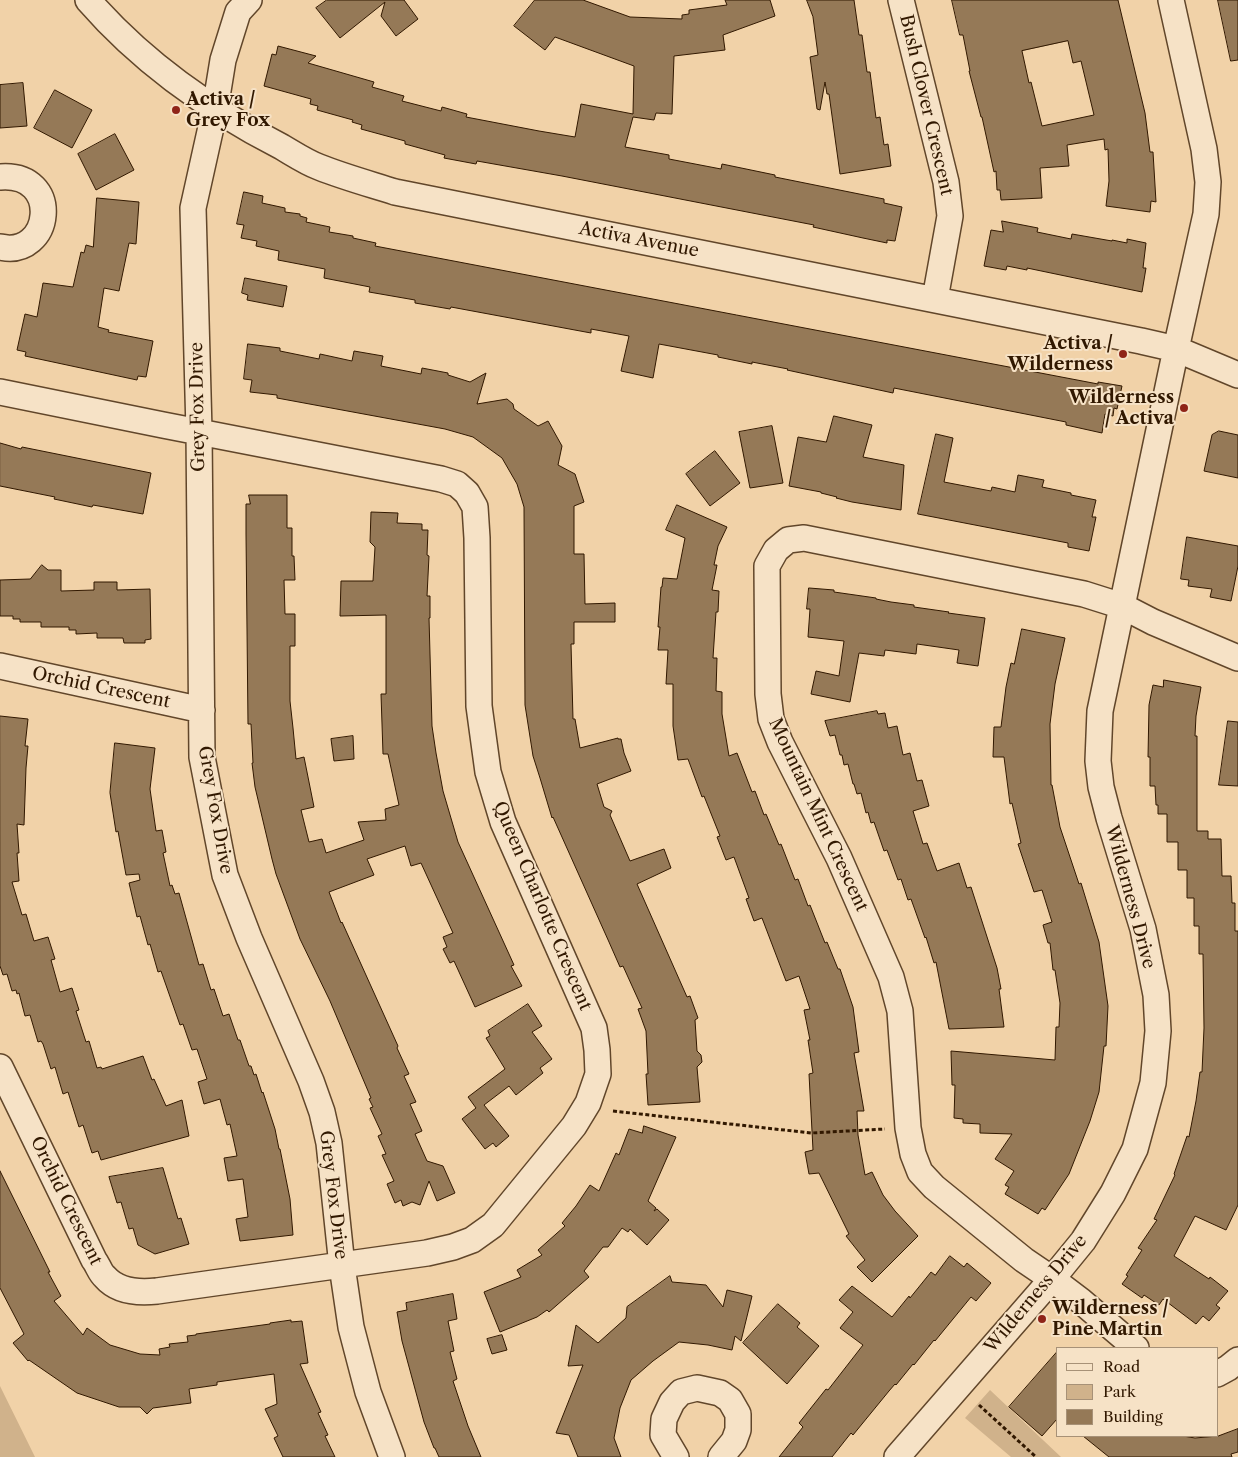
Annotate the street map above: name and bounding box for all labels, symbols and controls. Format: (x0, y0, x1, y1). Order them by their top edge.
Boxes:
street label: Bush Clover Crescent (895, 12, 957, 198)
place label: Activa / Grey Fox (186, 89, 270, 132)
marker: Activa / Grey Fox (170, 104, 182, 116)
street label: Activa Avenue (577, 218, 701, 262)
place label: Activa / Wilderness (1007, 333, 1113, 376)
street label: Grey Fox Drive (186, 342, 210, 472)
marker: Activa / Wilderness (1117, 348, 1129, 360)
place label: Wilderness / Activa (1068, 387, 1174, 429)
marker: Wilderness / Activa (1178, 402, 1190, 414)
street label: Orchid Crescent (30, 663, 172, 713)
street label: Mountain Mint Crescent (764, 715, 872, 915)
street label: Grey Fox Drive (193, 744, 237, 876)
street label: Queen Charlotte Crescent (488, 798, 596, 1014)
street label: Wilderness Drive (1100, 823, 1160, 971)
street label: Grey Fox Drive (314, 1129, 352, 1261)
street label: Orchid Crescent (25, 1133, 107, 1269)
street label: Wilderness Drive (980, 1230, 1092, 1358)
place label: Wilderness / Pine Martin (1052, 1298, 1169, 1340)
marker: Wilderness / Pine Martin (1036, 1313, 1048, 1325)
legend (1056, 1347, 1218, 1437)
text: Road (1103, 1357, 1140, 1376)
text: Park (1103, 1382, 1136, 1401)
text: Building (1103, 1407, 1163, 1426)

